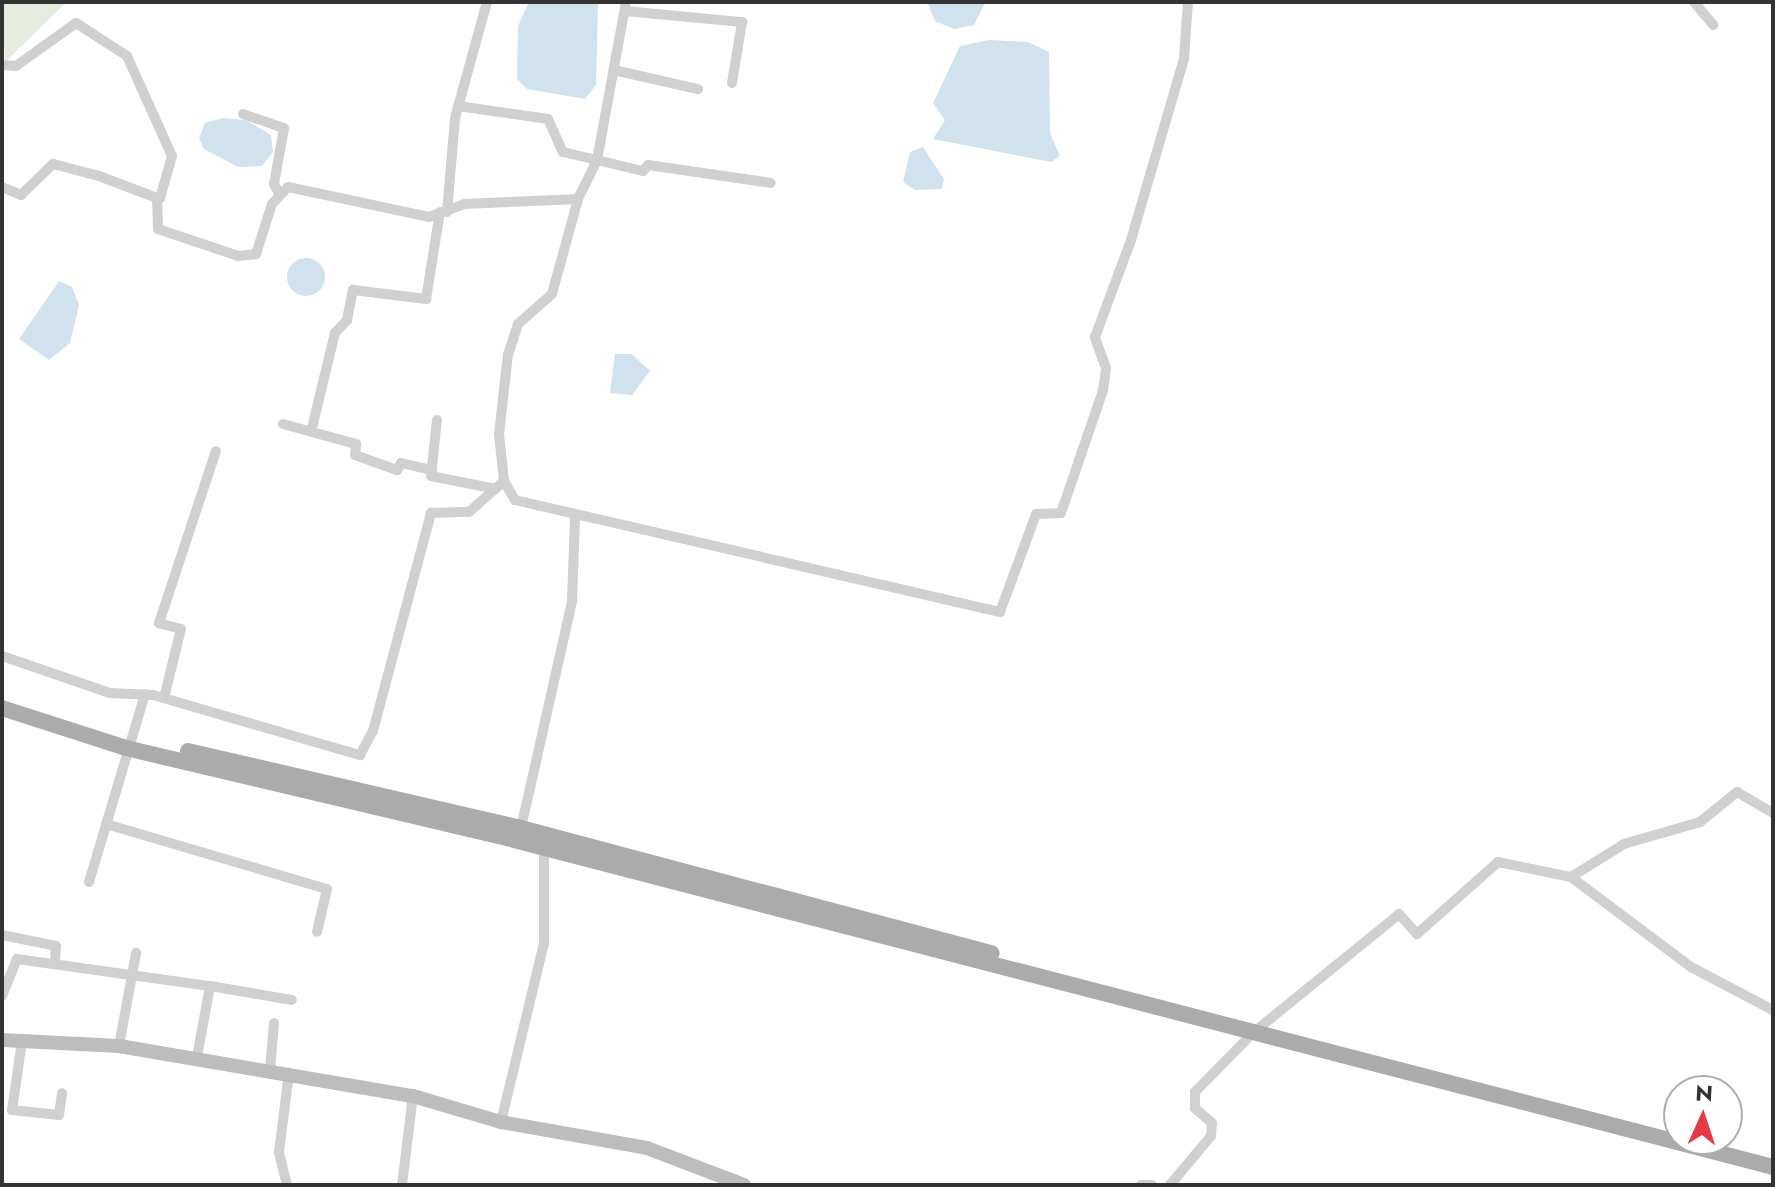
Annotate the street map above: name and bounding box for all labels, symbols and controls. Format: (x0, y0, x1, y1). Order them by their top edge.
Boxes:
north arrow (1663, 1075, 1743, 1155)
text: N (1695, 1077, 1714, 1109)

